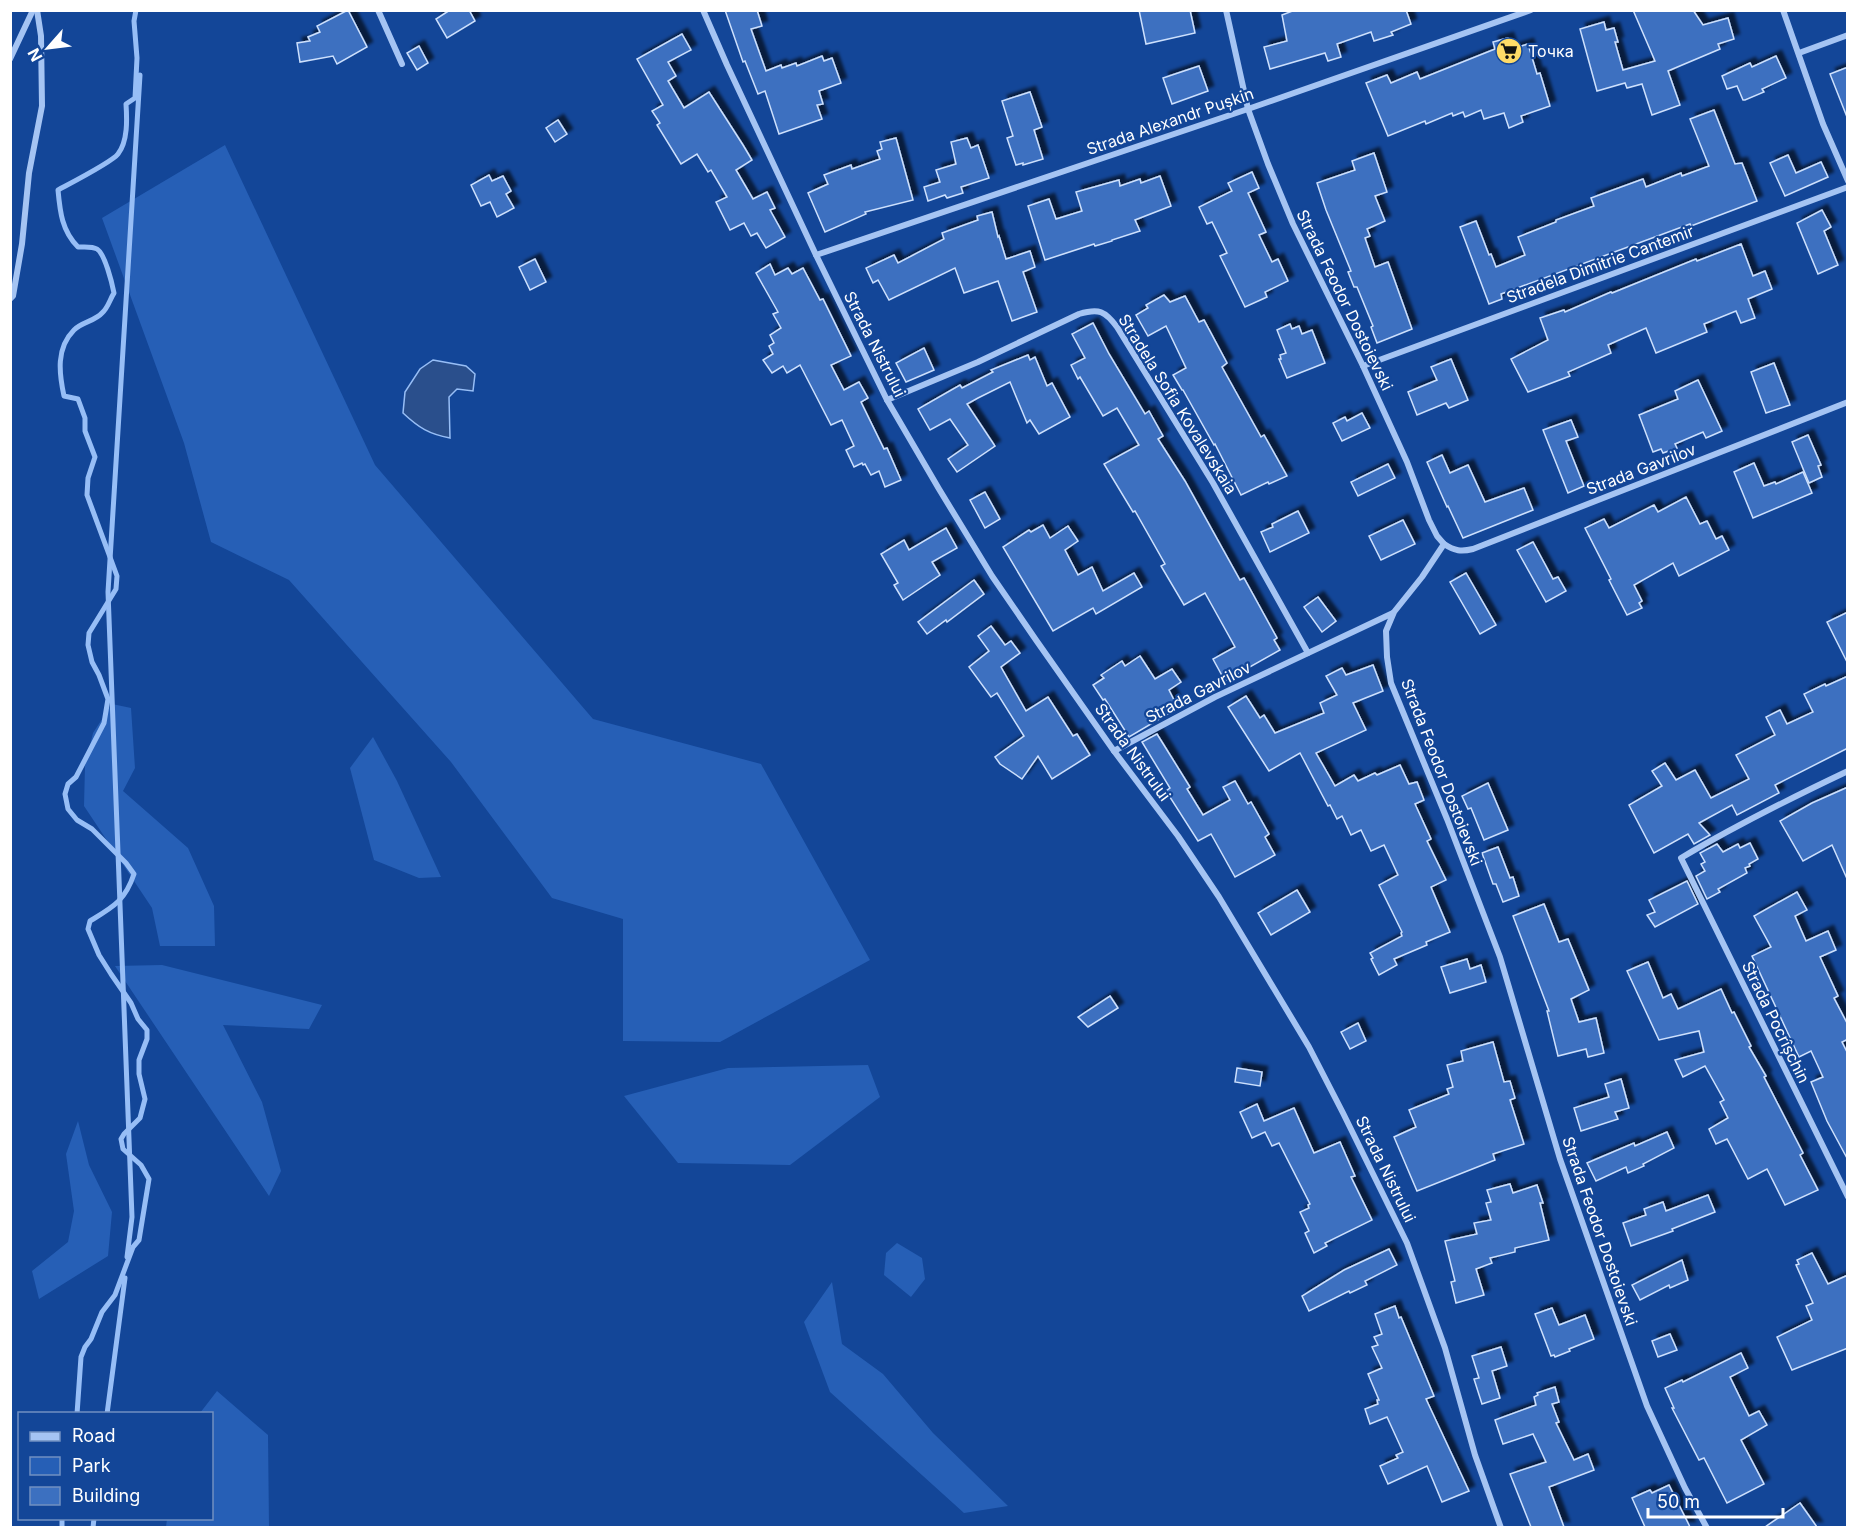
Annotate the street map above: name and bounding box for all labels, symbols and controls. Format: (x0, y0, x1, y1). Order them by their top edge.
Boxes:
north arrow (18, 18, 78, 78)
supermarket icon: Точка (1494, 36, 1524, 66)
place label: Точка (1528, 41, 1574, 61)
text: N (23, 45, 46, 65)
street label: Strada Alexandr Pușkin (1084, 83, 1256, 159)
street label: Strada Feodor Dostoievski (1292, 206, 1398, 394)
street label: Stradela Dimitrie Cantemir (1504, 221, 1696, 307)
street label: Strada Nistrului (840, 288, 910, 400)
street label: Stradela Sofia Kovalevskaia (1114, 310, 1242, 498)
street label: Strada Gavrilov (1583, 439, 1699, 499)
street label: Strada Gavrilov (1142, 657, 1254, 727)
street label: Strada Feodor Dostoievski (1397, 676, 1487, 868)
street label: Strada Nistrului (1091, 699, 1175, 805)
street label: Strada Pocrîșchin (1738, 958, 1814, 1086)
street label: Strada Nistrului (1352, 1112, 1420, 1226)
street label: Strada Feodor Dostoievski (1558, 1134, 1642, 1328)
legend (18, 1412, 213, 1520)
text: Road (72, 1425, 115, 1446)
text: Park (72, 1455, 111, 1476)
scale bar (1648, 1481, 1783, 1519)
text: Building (72, 1485, 140, 1506)
text: 50 m (1657, 1491, 1700, 1512)

